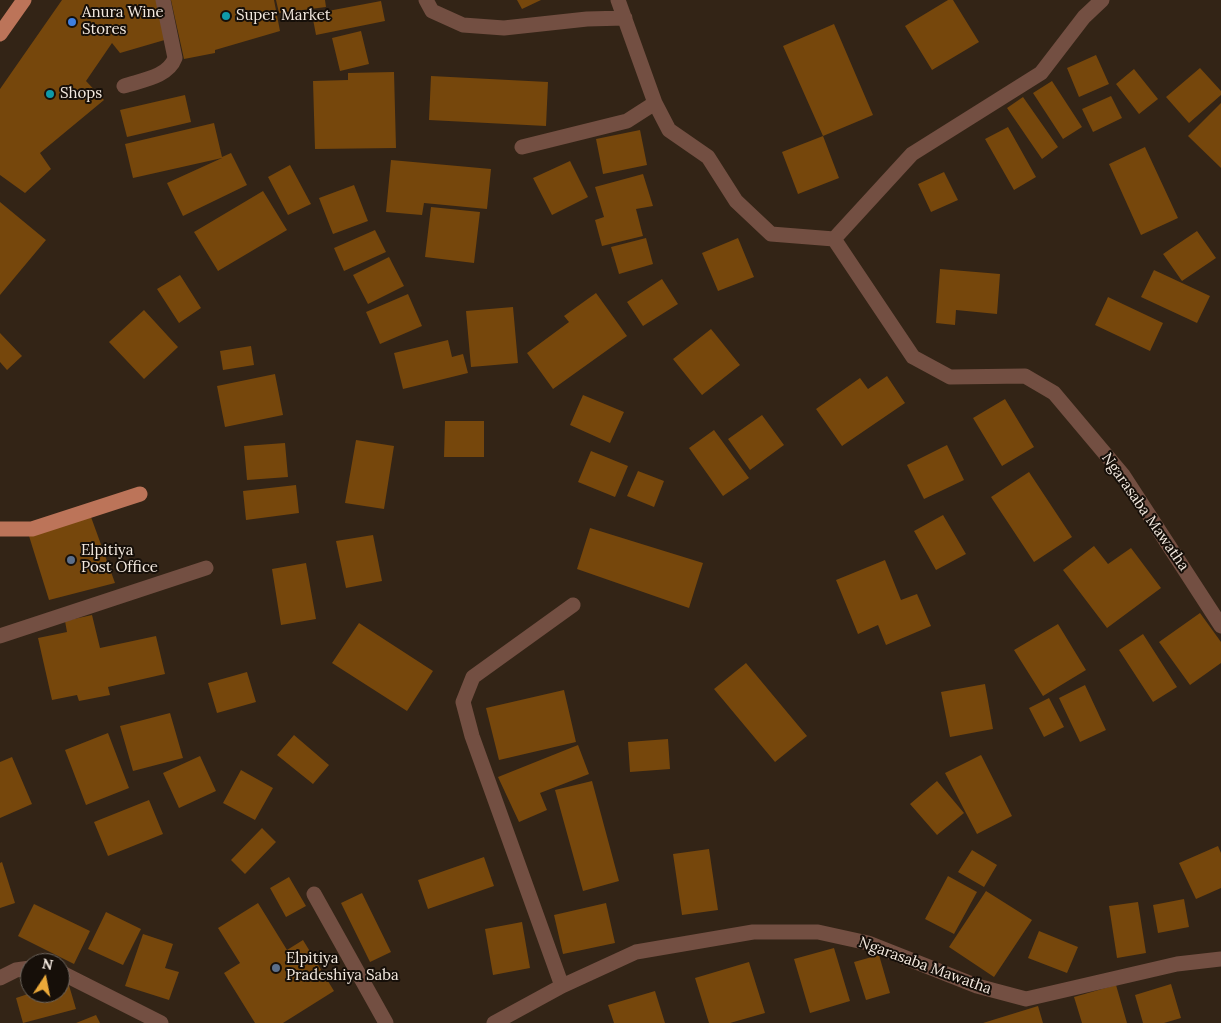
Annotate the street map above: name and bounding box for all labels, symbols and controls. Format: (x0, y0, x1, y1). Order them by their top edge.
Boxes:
place label: Anura Wine Stores (82, 4, 164, 39)
place label: Super Market (236, 7, 331, 25)
marker: Super Market (220, 10, 232, 22)
marker: Anura Wine Stores (66, 16, 78, 28)
place label: Shops (60, 85, 102, 103)
marker: Shops (44, 88, 56, 100)
street label: Ngarasaba Mawatha (1097, 450, 1193, 574)
place label: Elpitiya Post Office (81, 542, 158, 577)
marker: Elpitiya Post Office (65, 554, 77, 566)
street label: Ngarasaba Mawatha (856, 934, 994, 998)
place label: Elpitiya Pradeshiya Saba (286, 950, 399, 985)
north arrow (20, 953, 70, 1003)
text: N (41, 954, 55, 974)
marker: Elpitiya Pradeshiya Saba (270, 962, 282, 974)

